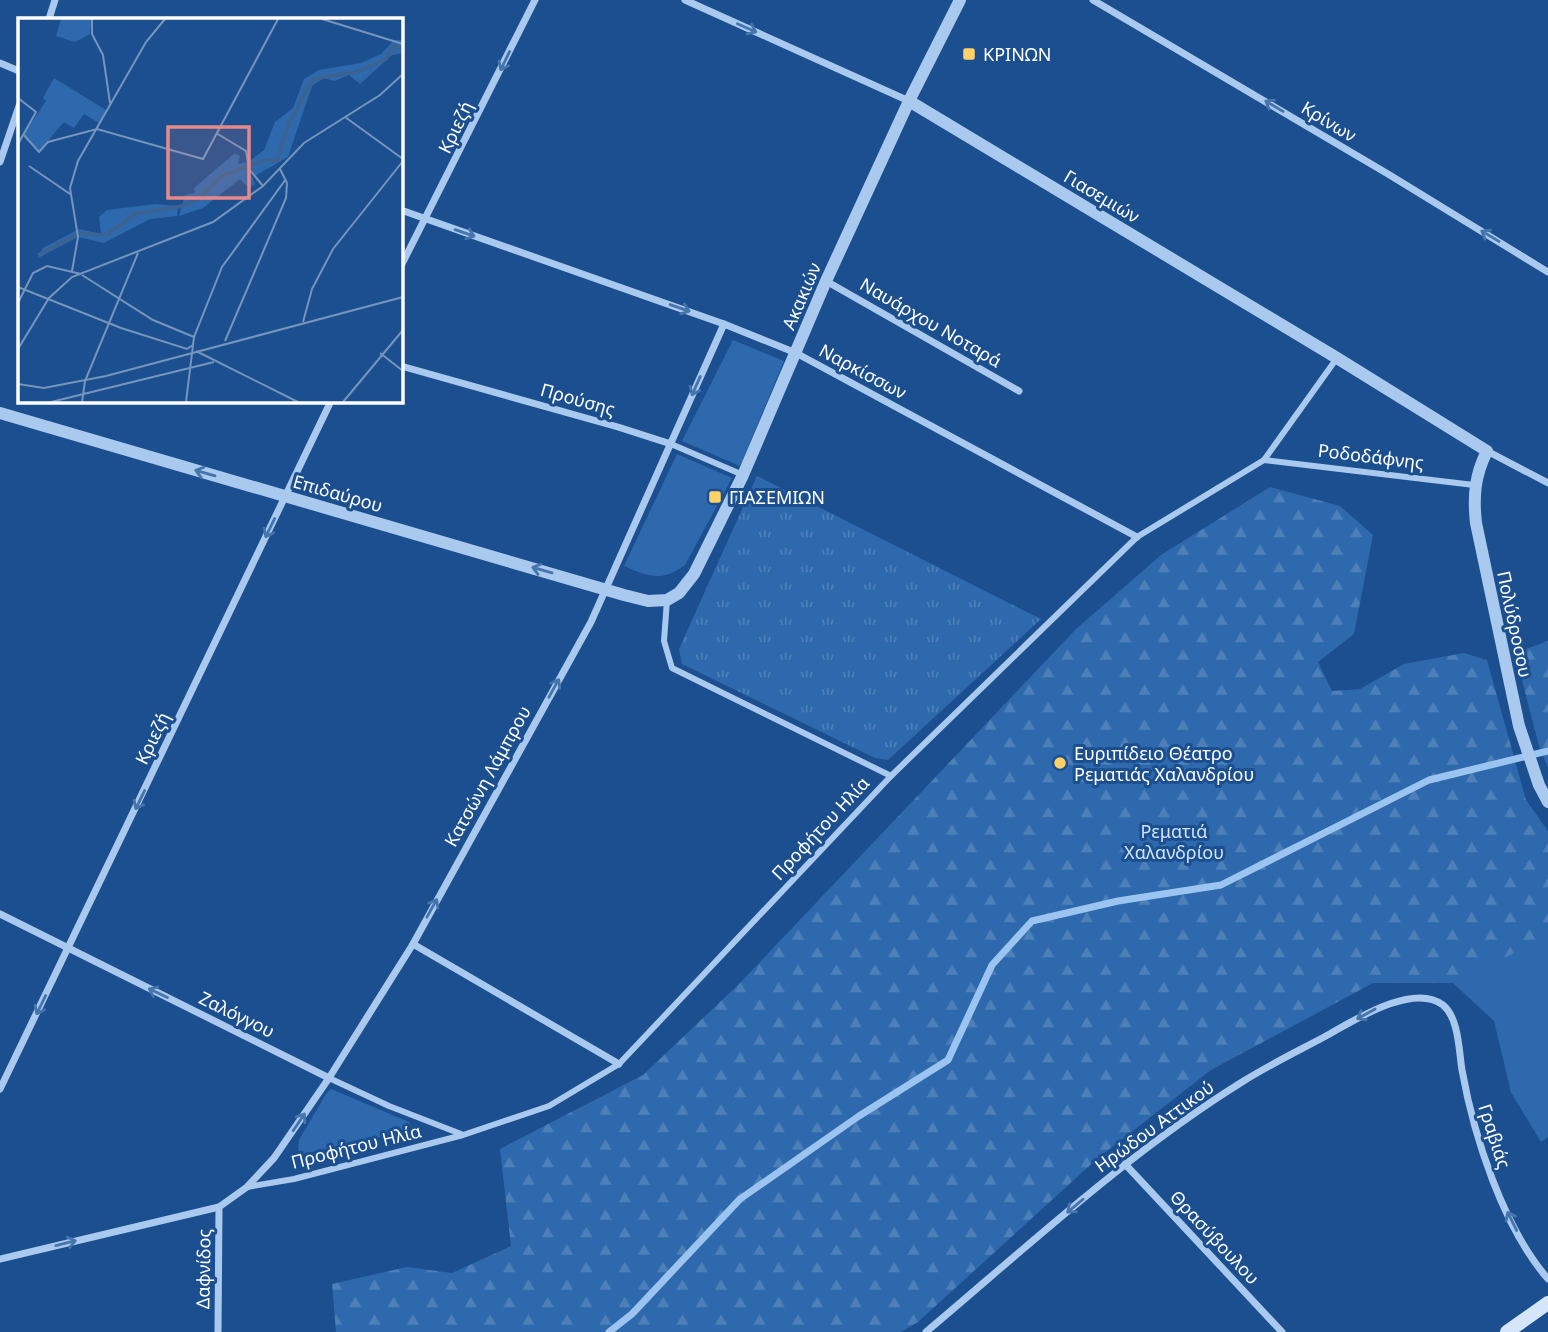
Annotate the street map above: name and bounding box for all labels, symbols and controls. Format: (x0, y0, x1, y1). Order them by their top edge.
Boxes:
inset map (18, 18, 402, 402)
one-way arrow (736, 22, 757, 35)
place label: ΚΡΙΝΩΝ (983, 42, 1051, 66)
marker: ΚΡΙΝΩΝ (961, 46, 977, 62)
one-way arrow (497, 50, 511, 71)
street label: Κρίνων (1297, 95, 1361, 147)
street label: Κριεζή (432, 97, 478, 157)
one-way arrow (1264, 99, 1284, 113)
street label: Γιασεμιών (1060, 164, 1144, 228)
one-way arrow (454, 227, 476, 240)
one-way arrow (1480, 229, 1500, 243)
street label: Ακακιών (776, 259, 826, 333)
street label: Ναυάρχου Νοταρά (856, 272, 1006, 372)
one-way arrow (668, 303, 690, 315)
street label: Ναρκίσσων (815, 338, 911, 404)
one-way arrow (689, 375, 702, 397)
street label: Προύσης (538, 377, 618, 421)
street label: Ροδοδάφνης (1317, 438, 1426, 474)
one-way arrow (195, 465, 217, 478)
street label: Επιδαύρου (290, 469, 386, 517)
place label: ΓΙΑΣΕΜΙΩΝ (729, 485, 825, 509)
marker: ΓΙΑΣΕΜΙΩΝ (707, 489, 723, 505)
one-way arrow (263, 517, 276, 538)
one-way arrow (531, 563, 553, 576)
street label: Πολύδροσου (1492, 568, 1538, 680)
one-way arrow (548, 678, 561, 699)
street label: Κατσώνη Λάμπρου (438, 701, 536, 851)
street label: Κριεζή (129, 708, 175, 768)
place label: Ευριπίδειο Θέατρο Ρεματιάς Χαλανδρίου (1074, 741, 1254, 786)
marker: Ευριπίδειο Θέατρο Ρεματιάς Χαλανδρίου (1052, 755, 1068, 771)
street label: Προφήτου Ηλία (766, 771, 874, 885)
one-way arrow (132, 789, 146, 810)
park label: Ρεματιά Χαλανδρίου (1124, 819, 1224, 864)
one-way arrow (425, 899, 439, 919)
street label: Ζαλόγγου (195, 985, 279, 1043)
one-way arrow (148, 986, 169, 999)
one-way arrow (34, 994, 47, 1015)
one-way arrow (1356, 1007, 1376, 1021)
street label: Ηρώδου Αττικού (1090, 1075, 1218, 1177)
street label: Γραβιάς (1473, 1101, 1517, 1172)
one-way arrow (292, 1113, 306, 1132)
street label: Προφήτου Ηλία (288, 1118, 424, 1174)
street label: Θρασύβουλου (1165, 1185, 1265, 1289)
one-way arrow (1066, 1199, 1084, 1214)
one-way arrow (1505, 1211, 1519, 1232)
street label: Δαφνίδος (190, 1228, 216, 1309)
one-way arrow (54, 1236, 77, 1249)

